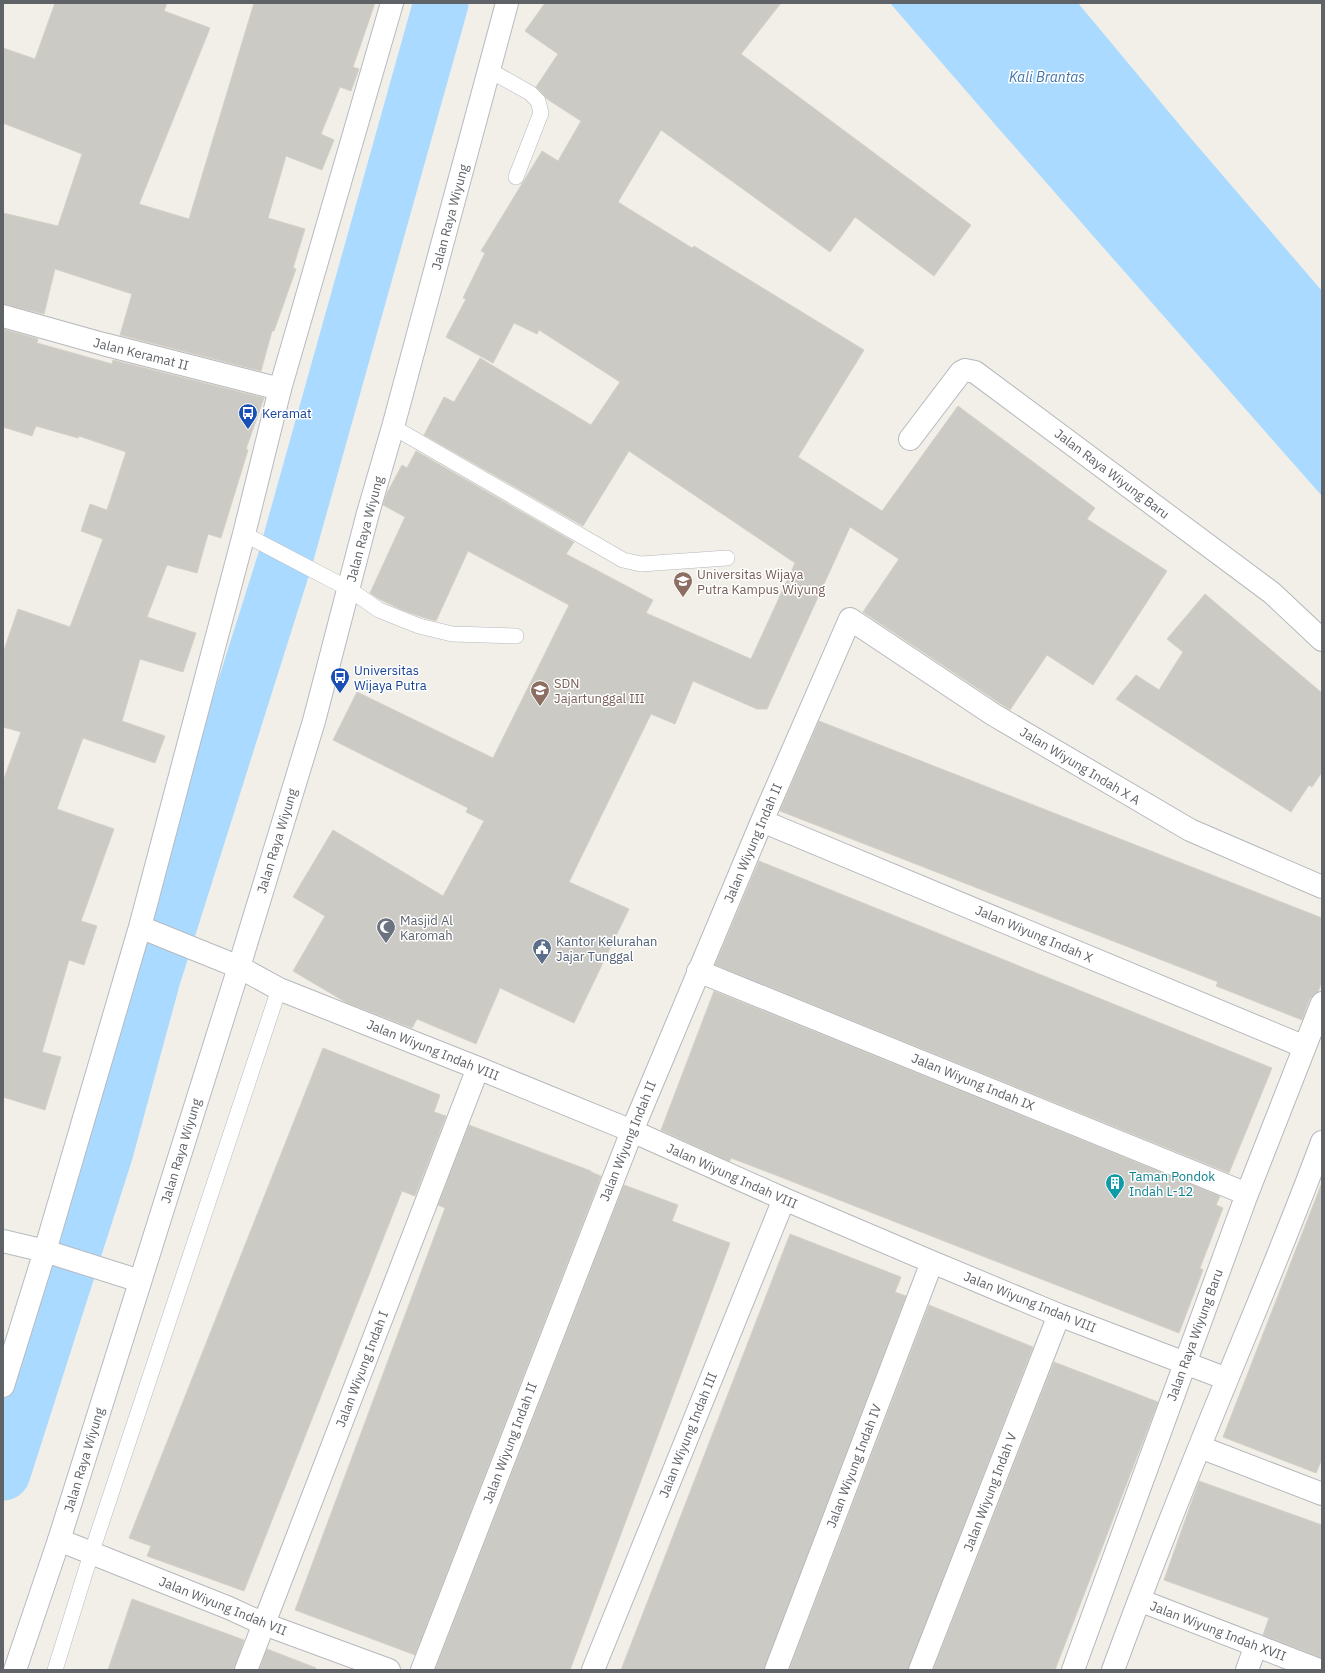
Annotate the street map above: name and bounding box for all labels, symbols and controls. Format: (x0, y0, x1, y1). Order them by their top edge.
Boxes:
water label: Kali Brantas (1009, 68, 1085, 86)
street label: Jalan Raya Wiyung (428, 162, 472, 272)
street label: Jalan Keramat II (92, 334, 190, 374)
bus stop icon: Keramat (237, 402, 259, 430)
place label: Keramat (262, 405, 312, 422)
street label: Jalan Raya Wiyung Baru (1051, 425, 1173, 523)
street label: Jalan Raya Wiyung (343, 474, 387, 584)
place label: Universitas Wijaya Putra Kampus Wiyung (697, 566, 825, 598)
school or university icon: Universitas Wijaya Putra Kampus Wiyung (672, 570, 694, 598)
place label: Universitas Wijaya Putra (354, 662, 427, 694)
bus stop icon: Universitas Wijaya Putra (329, 666, 351, 694)
place label: SDN Jajartunggal III (554, 675, 645, 707)
school or university icon: SDN Jajartunggal III (529, 679, 551, 707)
street label: Jalan Wiyung Indah X A (1017, 723, 1144, 809)
street label: Jalan Wiyung Indah II (720, 781, 786, 905)
street label: Jalan Raya Wiyung (253, 786, 301, 896)
street label: Jalan Wiyung Indah X (973, 902, 1095, 966)
place label: Masjid Al Karomah (400, 912, 453, 944)
mosque icon: Masjid Al Karomah (375, 916, 397, 944)
place label: Kantor Kelurahan Jajar Tunggal (556, 933, 657, 965)
public building icon: Kantor Kelurahan Jajar Tunggal (531, 937, 553, 965)
street label: Jalan Wiyung Indah VIII (364, 1016, 502, 1084)
street label: Jalan Wiyung Indah IX (909, 1050, 1037, 1114)
street label: Jalan Wiyung Indah II (596, 1078, 660, 1204)
street label: Jalan Raya Wiyung (157, 1096, 205, 1206)
street label: Jalan Wiyung Indah VIII (664, 1139, 800, 1213)
place label: Taman Pondok Indah L-12 (1129, 1168, 1215, 1200)
building icon: Taman Pondok Indah L-12 (1104, 1172, 1126, 1200)
street label: Jalan Raya Wiyung Baru (1163, 1267, 1227, 1403)
street label: Jalan Wiyung Indah VIII (961, 1268, 1099, 1336)
street label: Jalan Wiyung Indah I (332, 1308, 392, 1430)
street label: Jalan Wiyung Indah III (655, 1370, 721, 1500)
street label: Jalan Wiyung Indah II (479, 1380, 541, 1506)
street label: Jalan Wiyung Indah IV (823, 1402, 885, 1530)
street label: Jalan Raya Wiyung (60, 1405, 108, 1515)
street label: Jalan Wiyung Indah V (959, 1430, 1021, 1554)
street label: Jalan Wiyung Indah VII (157, 1573, 289, 1639)
street label: Jalan Wiyung Indah XVII (1148, 1597, 1288, 1665)

